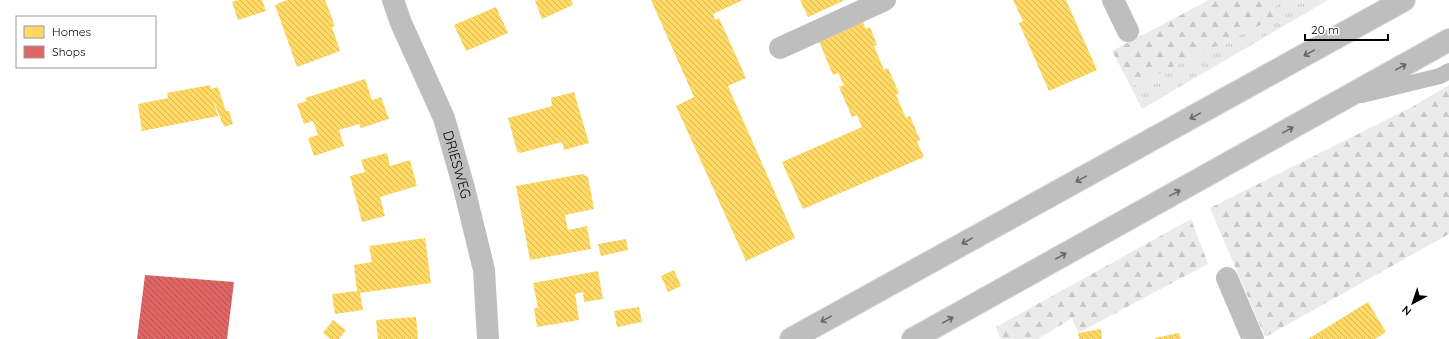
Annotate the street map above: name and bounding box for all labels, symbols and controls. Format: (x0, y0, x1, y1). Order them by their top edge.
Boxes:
legend (16, 16, 156, 68)
scale bar (1305, 16, 1388, 42)
text: 20 m (1311, 22, 1339, 37)
text: Homes (52, 24, 92, 39)
text: Shops (52, 44, 86, 59)
one-way arrow (1303, 50, 1315, 57)
one-way arrow (1395, 62, 1407, 70)
one-way arrow (1189, 113, 1201, 121)
one-way arrow (1282, 125, 1294, 133)
street label: DRIESWEG (439, 128, 475, 200)
one-way arrow (1075, 175, 1087, 183)
one-way arrow (1169, 189, 1181, 196)
one-way arrow (961, 238, 973, 246)
one-way arrow (1055, 252, 1067, 260)
north arrow (1393, 283, 1433, 323)
text: N (1399, 303, 1414, 319)
one-way arrow (941, 315, 953, 323)
one-way arrow (820, 316, 832, 324)

